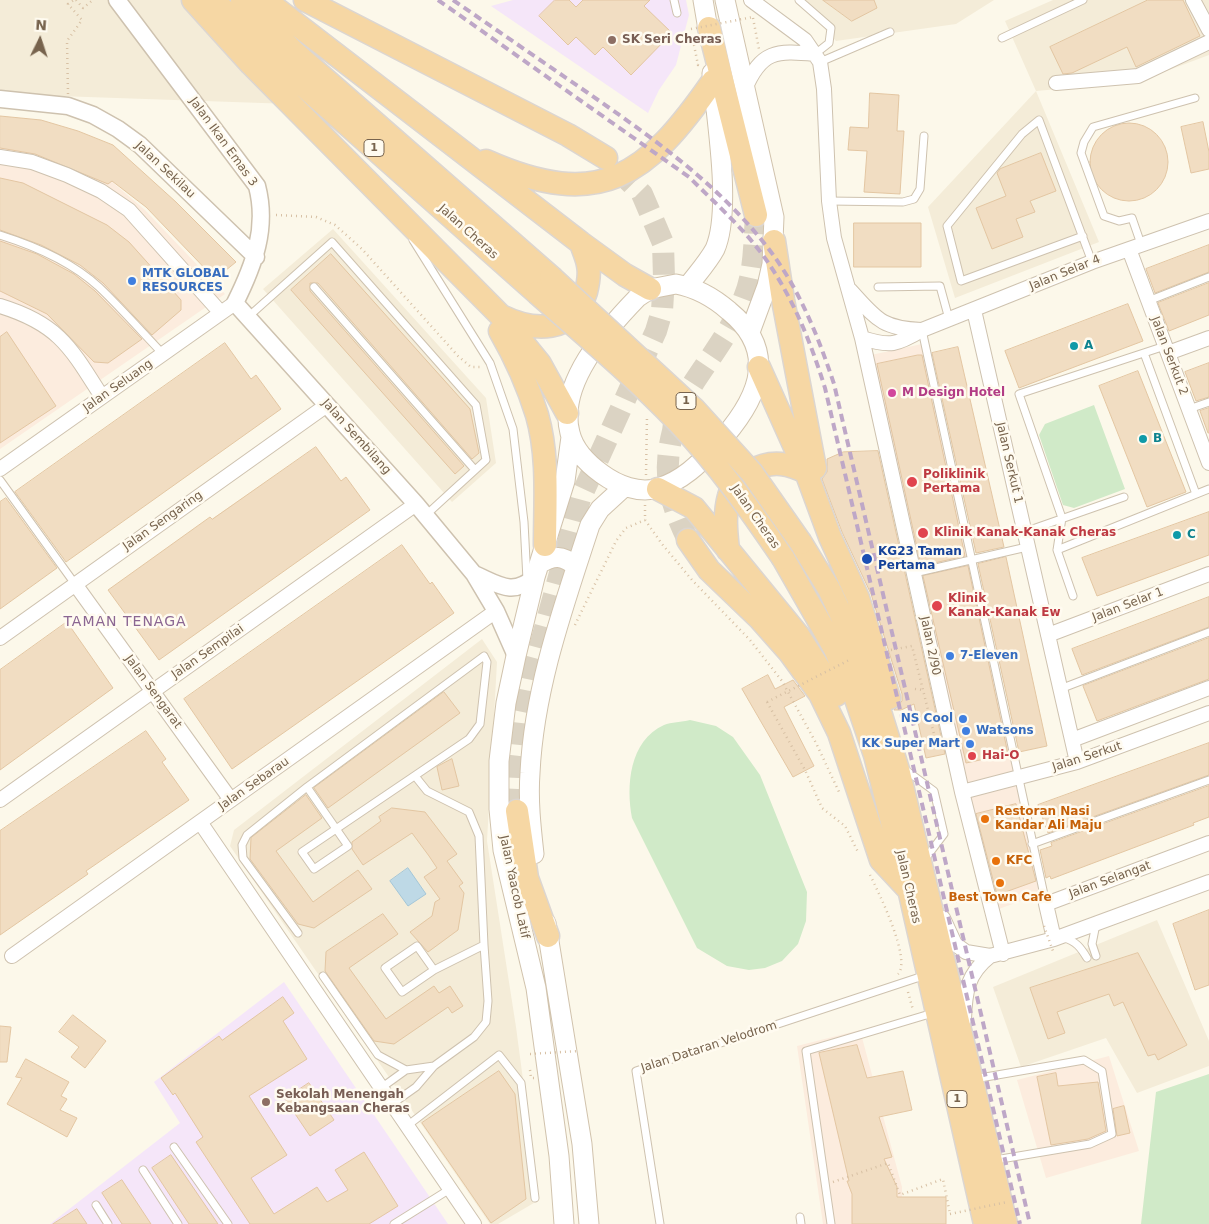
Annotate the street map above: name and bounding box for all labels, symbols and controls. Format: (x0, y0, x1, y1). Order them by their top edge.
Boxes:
north arrow (15, 15, 65, 65)
text: N (35, 17, 47, 33)
place label: SK Seri Cheras (622, 33, 722, 47)
marker: SK Seri Cheras (606, 34, 618, 46)
street label: Jalan Ikan Emas 3 (186, 95, 260, 189)
street label: Jalan Sekilau (132, 139, 198, 201)
road number: 1 (364, 140, 384, 156)
street label: Jalan Cheras (435, 202, 501, 262)
street label: Jalan Selar 4 (1028, 252, 1102, 294)
place label: MTK GLOBAL RESOURCES (142, 267, 229, 295)
marker: MTK GLOBAL RESOURCES (126, 275, 138, 287)
street label: Jalan Serkut 2 (1147, 315, 1191, 397)
place label: A (1084, 339, 1093, 353)
marker: A (1068, 340, 1080, 352)
street label: Jalan Seluang (80, 357, 156, 415)
place label: M Design Hotel (902, 386, 1005, 400)
marker: M Design Hotel (886, 387, 898, 399)
road number: 1 (676, 392, 696, 410)
street label: Jalan Sembilang (318, 396, 394, 478)
street label: Jalan Serkut 1 (993, 421, 1025, 505)
place label: B (1153, 432, 1162, 446)
marker: B (1137, 433, 1149, 445)
place label: Poliklinik Pertama (923, 468, 985, 496)
marker: Poliklinik Pertama (905, 475, 919, 489)
street label: Jalan Cheras (728, 482, 782, 552)
street label: Jalan Sengaring (120, 488, 206, 554)
marker: Klinik Kanak-Kanak Cheras (916, 526, 930, 540)
place label: Klinik Kanak-Kanak Cheras (934, 526, 1116, 540)
place label: C (1187, 528, 1196, 542)
marker: C (1171, 529, 1183, 541)
place label: KG23 Taman Pertama (878, 545, 962, 573)
marker: KG23 Taman Pertama (860, 552, 874, 566)
street label: Jalan Selar 1 (1090, 585, 1166, 625)
place label: Klinik Kanak-Kanak Ew (948, 592, 1060, 620)
marker: Klinik Kanak-Kanak Ew (930, 599, 944, 613)
district label: TAMAN TENAGA (62, 614, 188, 630)
street label: Jalan 2/90 (917, 615, 943, 677)
street label: Jalan Sempilai (169, 622, 247, 682)
place label: 7-Eleven (960, 649, 1018, 663)
marker: 7-Eleven (944, 650, 956, 662)
street label: Jalan Sengarat (121, 652, 185, 732)
place label: NS Cool (901, 712, 953, 726)
marker: NS Cool (957, 713, 969, 725)
place label: Watsons (976, 724, 1034, 738)
marker: Watsons (960, 725, 972, 737)
place label: KK Super Mart (862, 737, 960, 751)
marker: KK Super Mart (964, 738, 976, 750)
street label: Jalan Serkut (1051, 739, 1123, 775)
place label: Hai-O (982, 749, 1019, 763)
marker: Hai-O (966, 750, 978, 762)
street label: Jalan Sebarau (216, 754, 292, 814)
place label: Restoran Nasi Kandar Ali Maju (995, 805, 1102, 833)
marker: Restoran Nasi Kandar Ali Maju (979, 813, 991, 825)
street label: Jalan Yaacob Latif (496, 834, 532, 940)
street label: Jalan Cheras (893, 849, 923, 925)
place label: KFC (1006, 854, 1032, 868)
marker: KFC (990, 855, 1002, 867)
street label: Jalan Selangat (1067, 859, 1153, 901)
marker: Best Town Cafe (994, 877, 1006, 889)
place label: Best Town Cafe (948, 891, 1052, 905)
street label: Jalan Dataran Velodrom (639, 1018, 779, 1076)
place label: Sekolah Menengah Kebangsaan Cheras (276, 1088, 410, 1116)
road number: 1 (947, 1090, 967, 1108)
marker: Sekolah Menengah Kebangsaan Cheras (260, 1096, 272, 1108)

